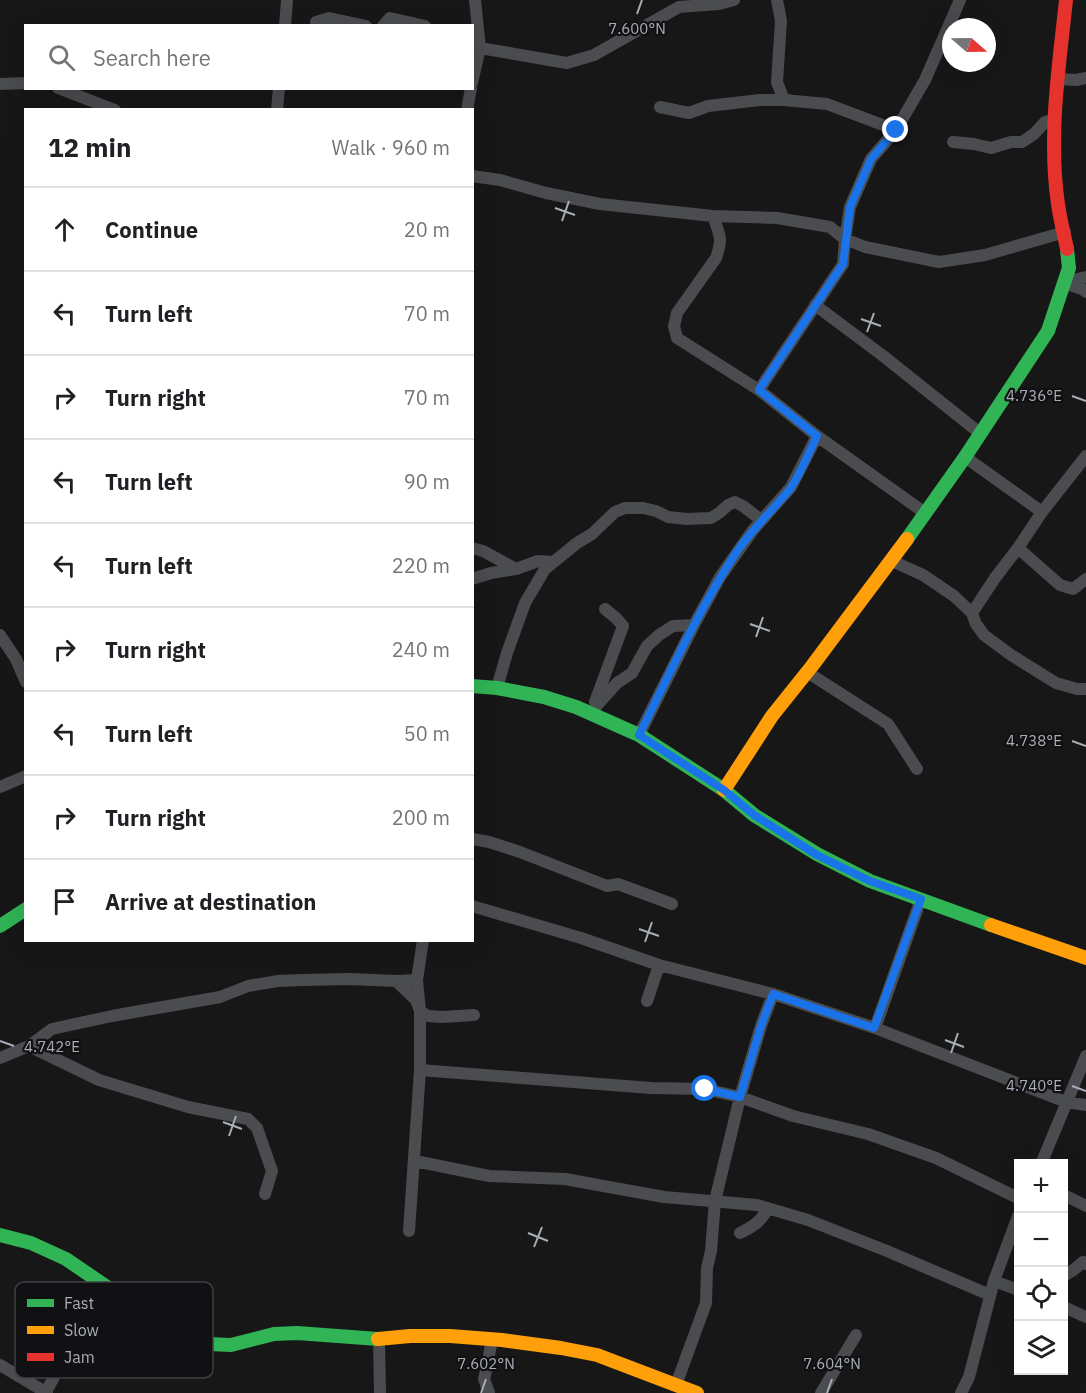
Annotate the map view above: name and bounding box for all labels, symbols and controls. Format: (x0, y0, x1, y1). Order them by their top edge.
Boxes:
north arrow (942, 18, 996, 72)
text: 7.600°N (608, 19, 666, 38)
search box (24, 24, 474, 90)
icon: search (45, 41, 78, 74)
text: Search here (93, 43, 211, 72)
route end (882, 116, 908, 142)
text: 12 min (48, 130, 132, 164)
text: Walk · 960 m (332, 134, 450, 161)
icon: ahead (48, 213, 81, 246)
text: Continue (105, 215, 198, 244)
text: 20 m (404, 216, 450, 243)
icon: left (48, 297, 81, 330)
text: Turn left (105, 299, 193, 328)
text: 70 m (404, 300, 450, 327)
icon: right (48, 381, 81, 414)
text: Turn right (105, 383, 206, 412)
text: 70 m (404, 384, 450, 411)
text: 4.736°E (1006, 386, 1062, 405)
icon: left (48, 465, 81, 498)
text: Turn left (105, 467, 193, 496)
text: 90 m (404, 468, 450, 495)
icon: left (48, 549, 81, 582)
text: Turn left (105, 551, 193, 580)
text: 220 m (392, 552, 450, 579)
icon: right (48, 633, 81, 666)
text: Turn right (105, 635, 206, 664)
text: 240 m (392, 636, 450, 663)
icon: left (48, 717, 81, 750)
text: Turn left (105, 719, 193, 748)
text: 50 m (404, 720, 450, 747)
text: 4.738°E (1006, 731, 1062, 750)
icon: right (48, 801, 81, 834)
text: Turn right (105, 803, 206, 832)
text: 200 m (392, 804, 450, 831)
icon: arrive (48, 885, 81, 918)
text: Arrive at destination (105, 887, 316, 916)
text: 4.742°E (24, 1037, 80, 1056)
route start (691, 1075, 717, 1101)
text: 4.740°E (1006, 1076, 1062, 1095)
map controls (1014, 1159, 1068, 1375)
button: + (1014, 1159, 1068, 1213)
button: − (1014, 1213, 1068, 1267)
button: locate (1014, 1267, 1068, 1321)
legend (15, 1282, 213, 1378)
text: Fast (64, 1293, 94, 1313)
text: Slow (64, 1320, 99, 1340)
button: layers (1014, 1321, 1068, 1375)
text: Jam (64, 1347, 95, 1367)
text: 7.602°N (457, 1354, 515, 1373)
text: 7.604°N (803, 1354, 861, 1373)

